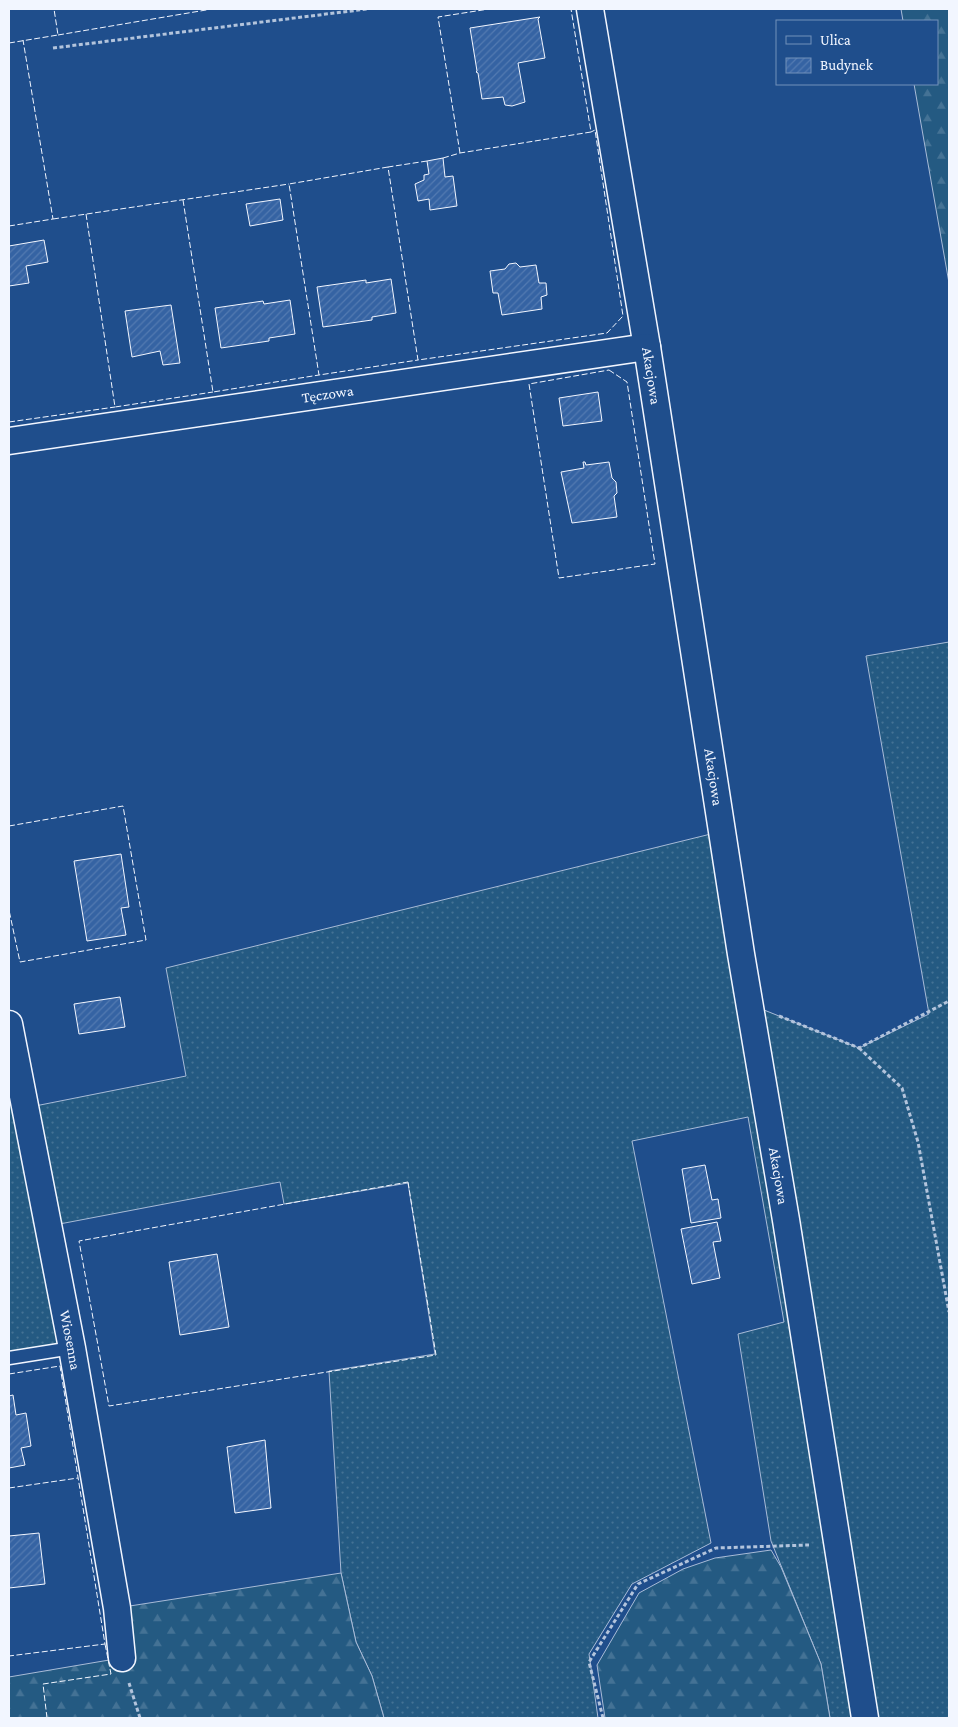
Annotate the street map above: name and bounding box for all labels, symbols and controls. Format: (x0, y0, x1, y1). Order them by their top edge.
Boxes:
legend (776, 20, 938, 85)
text: Ulica (820, 32, 851, 48)
text: Budynek (820, 57, 874, 74)
street label: Akacjowa (639, 346, 664, 406)
street label: Tęczowa (301, 382, 355, 406)
street label: Akacjowa (701, 747, 726, 807)
street label: Akacjowa (766, 1146, 791, 1206)
street label: Wiosenna (57, 1309, 84, 1371)

